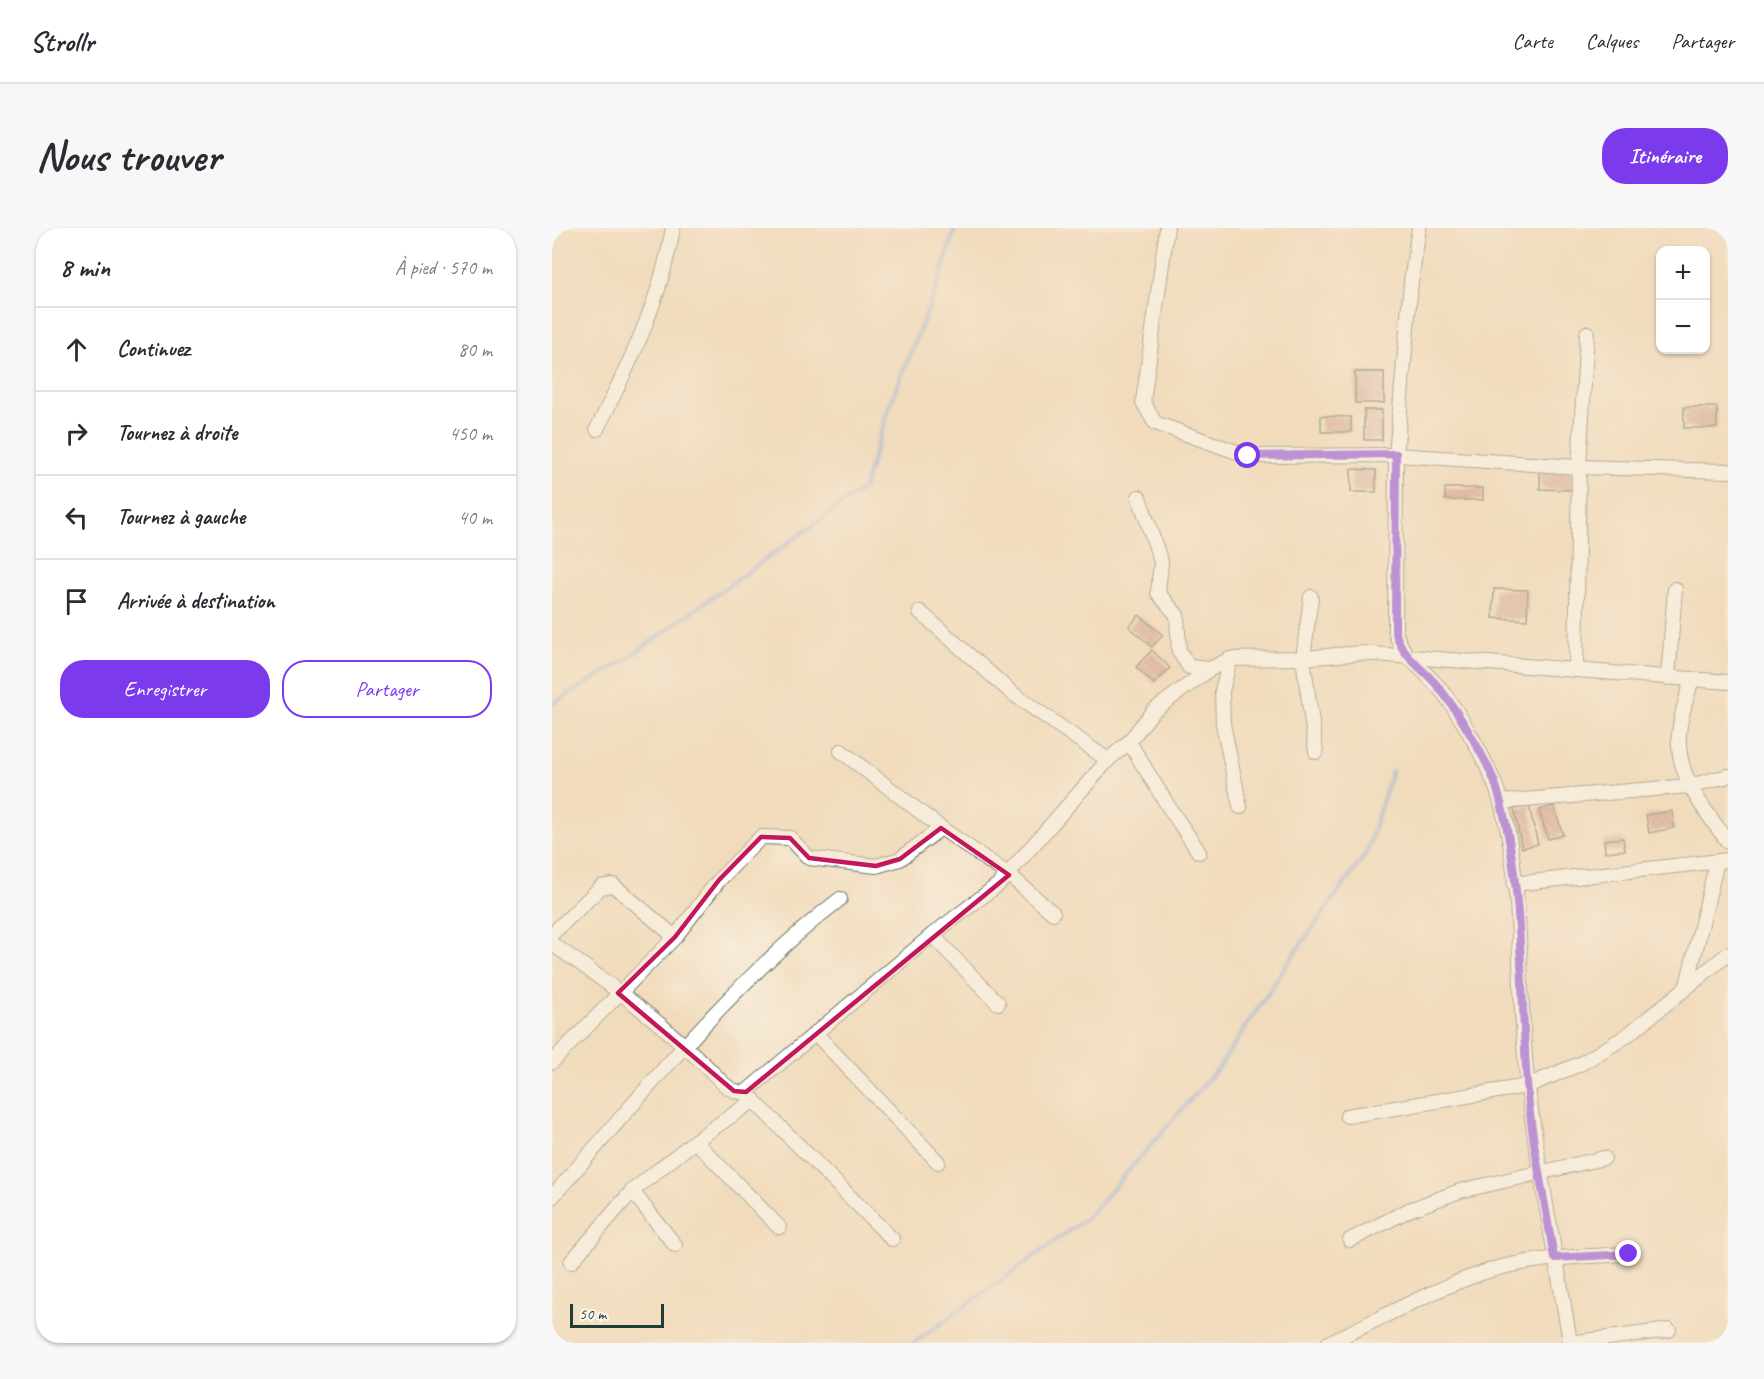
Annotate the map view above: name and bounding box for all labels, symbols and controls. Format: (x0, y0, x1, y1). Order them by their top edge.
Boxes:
text: Strollr (30, 24, 94, 59)
text: Carte (1512, 28, 1553, 54)
text: Calques (1586, 28, 1638, 54)
text: Partager (1671, 28, 1734, 54)
button: Itinéraire (1602, 128, 1728, 184)
text: Nous trouver (36, 130, 220, 183)
map controls (1656, 246, 1710, 354)
button: + (1656, 246, 1710, 300)
text: 8 min (60, 251, 110, 284)
text: À pied · 570 m (395, 255, 492, 280)
button: − (1656, 300, 1710, 354)
icon: ahead (60, 333, 93, 366)
text: Continuez (117, 335, 190, 363)
text: 80 m (458, 337, 492, 362)
icon: right (60, 417, 93, 450)
text: Tournez à droite (117, 419, 237, 447)
text: 450 m (449, 421, 492, 446)
route start (1234, 442, 1260, 468)
icon: left (60, 501, 93, 534)
text: Tournez à gauche (117, 503, 245, 531)
text: 40 m (458, 505, 492, 530)
icon: arrive (60, 585, 93, 618)
text: Arrivée à destination (117, 587, 275, 615)
button: Enregistrer (60, 660, 270, 718)
button: Partager (282, 660, 492, 718)
route end (1615, 1240, 1641, 1266)
scale bar (570, 1301, 664, 1328)
text: 50 m (579, 1304, 606, 1324)

